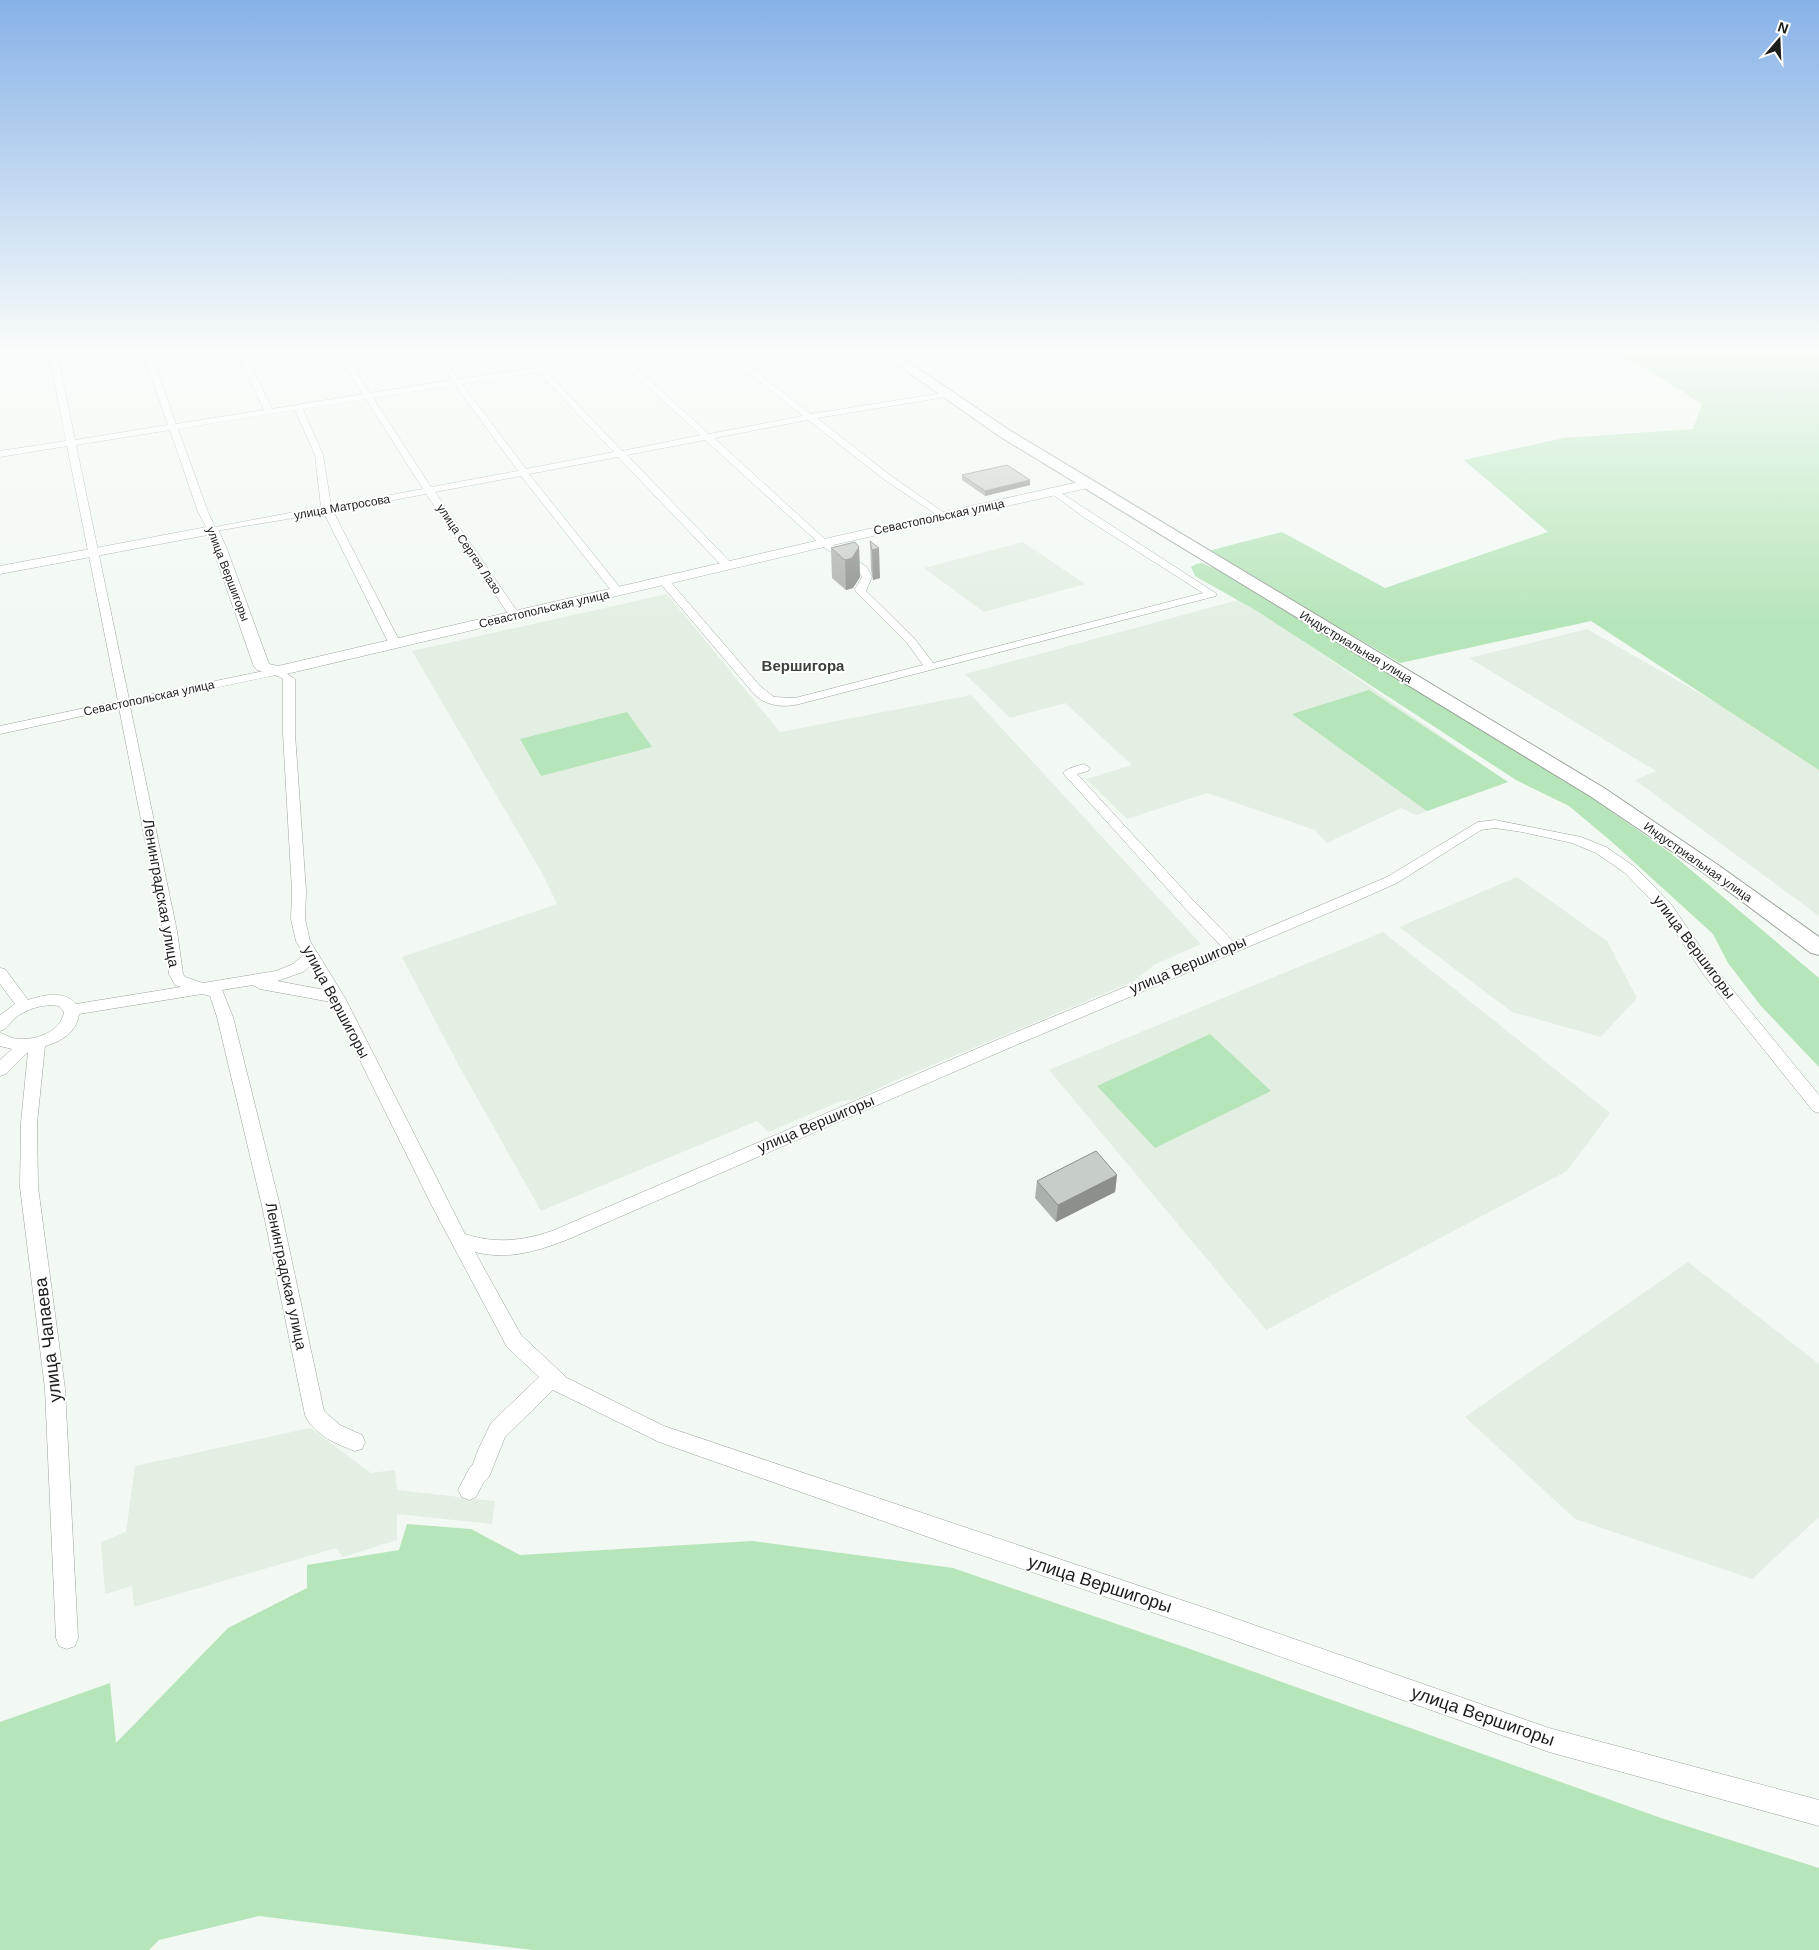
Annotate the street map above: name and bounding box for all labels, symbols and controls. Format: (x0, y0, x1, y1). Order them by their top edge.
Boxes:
north arrow (1754, 15, 1804, 65)
text: N (1776, 18, 1791, 37)
street label: улица Матросова (293, 492, 392, 522)
street label: Севастопольская улица (872, 496, 1006, 538)
street label: улица Сергея Лазо (434, 501, 504, 597)
street label: улица Вершигоры (204, 525, 252, 623)
street label: Севастопольская улица (477, 587, 611, 631)
street label: Индустриальная улица (1297, 608, 1415, 686)
district label: Вершигора (762, 657, 845, 674)
street label: Севастопольская улица (82, 677, 216, 719)
street label: Ленинградская улица (140, 817, 183, 969)
street label: Индустриальная улица (1641, 819, 1755, 905)
street label: улица Вершигоры (1650, 892, 1739, 1002)
street label: улица Вершигоры (1127, 932, 1249, 997)
street label: улица Вершигоры (300, 943, 373, 1061)
street label: улица Вершигоры (755, 1091, 877, 1156)
street label: Ленинградская улица (263, 1201, 311, 1352)
street label: улица Чапаева (30, 1275, 66, 1404)
street label: улица Вершигоры (1026, 1551, 1174, 1617)
street label: улица Вершигоры (1409, 1682, 1557, 1750)

